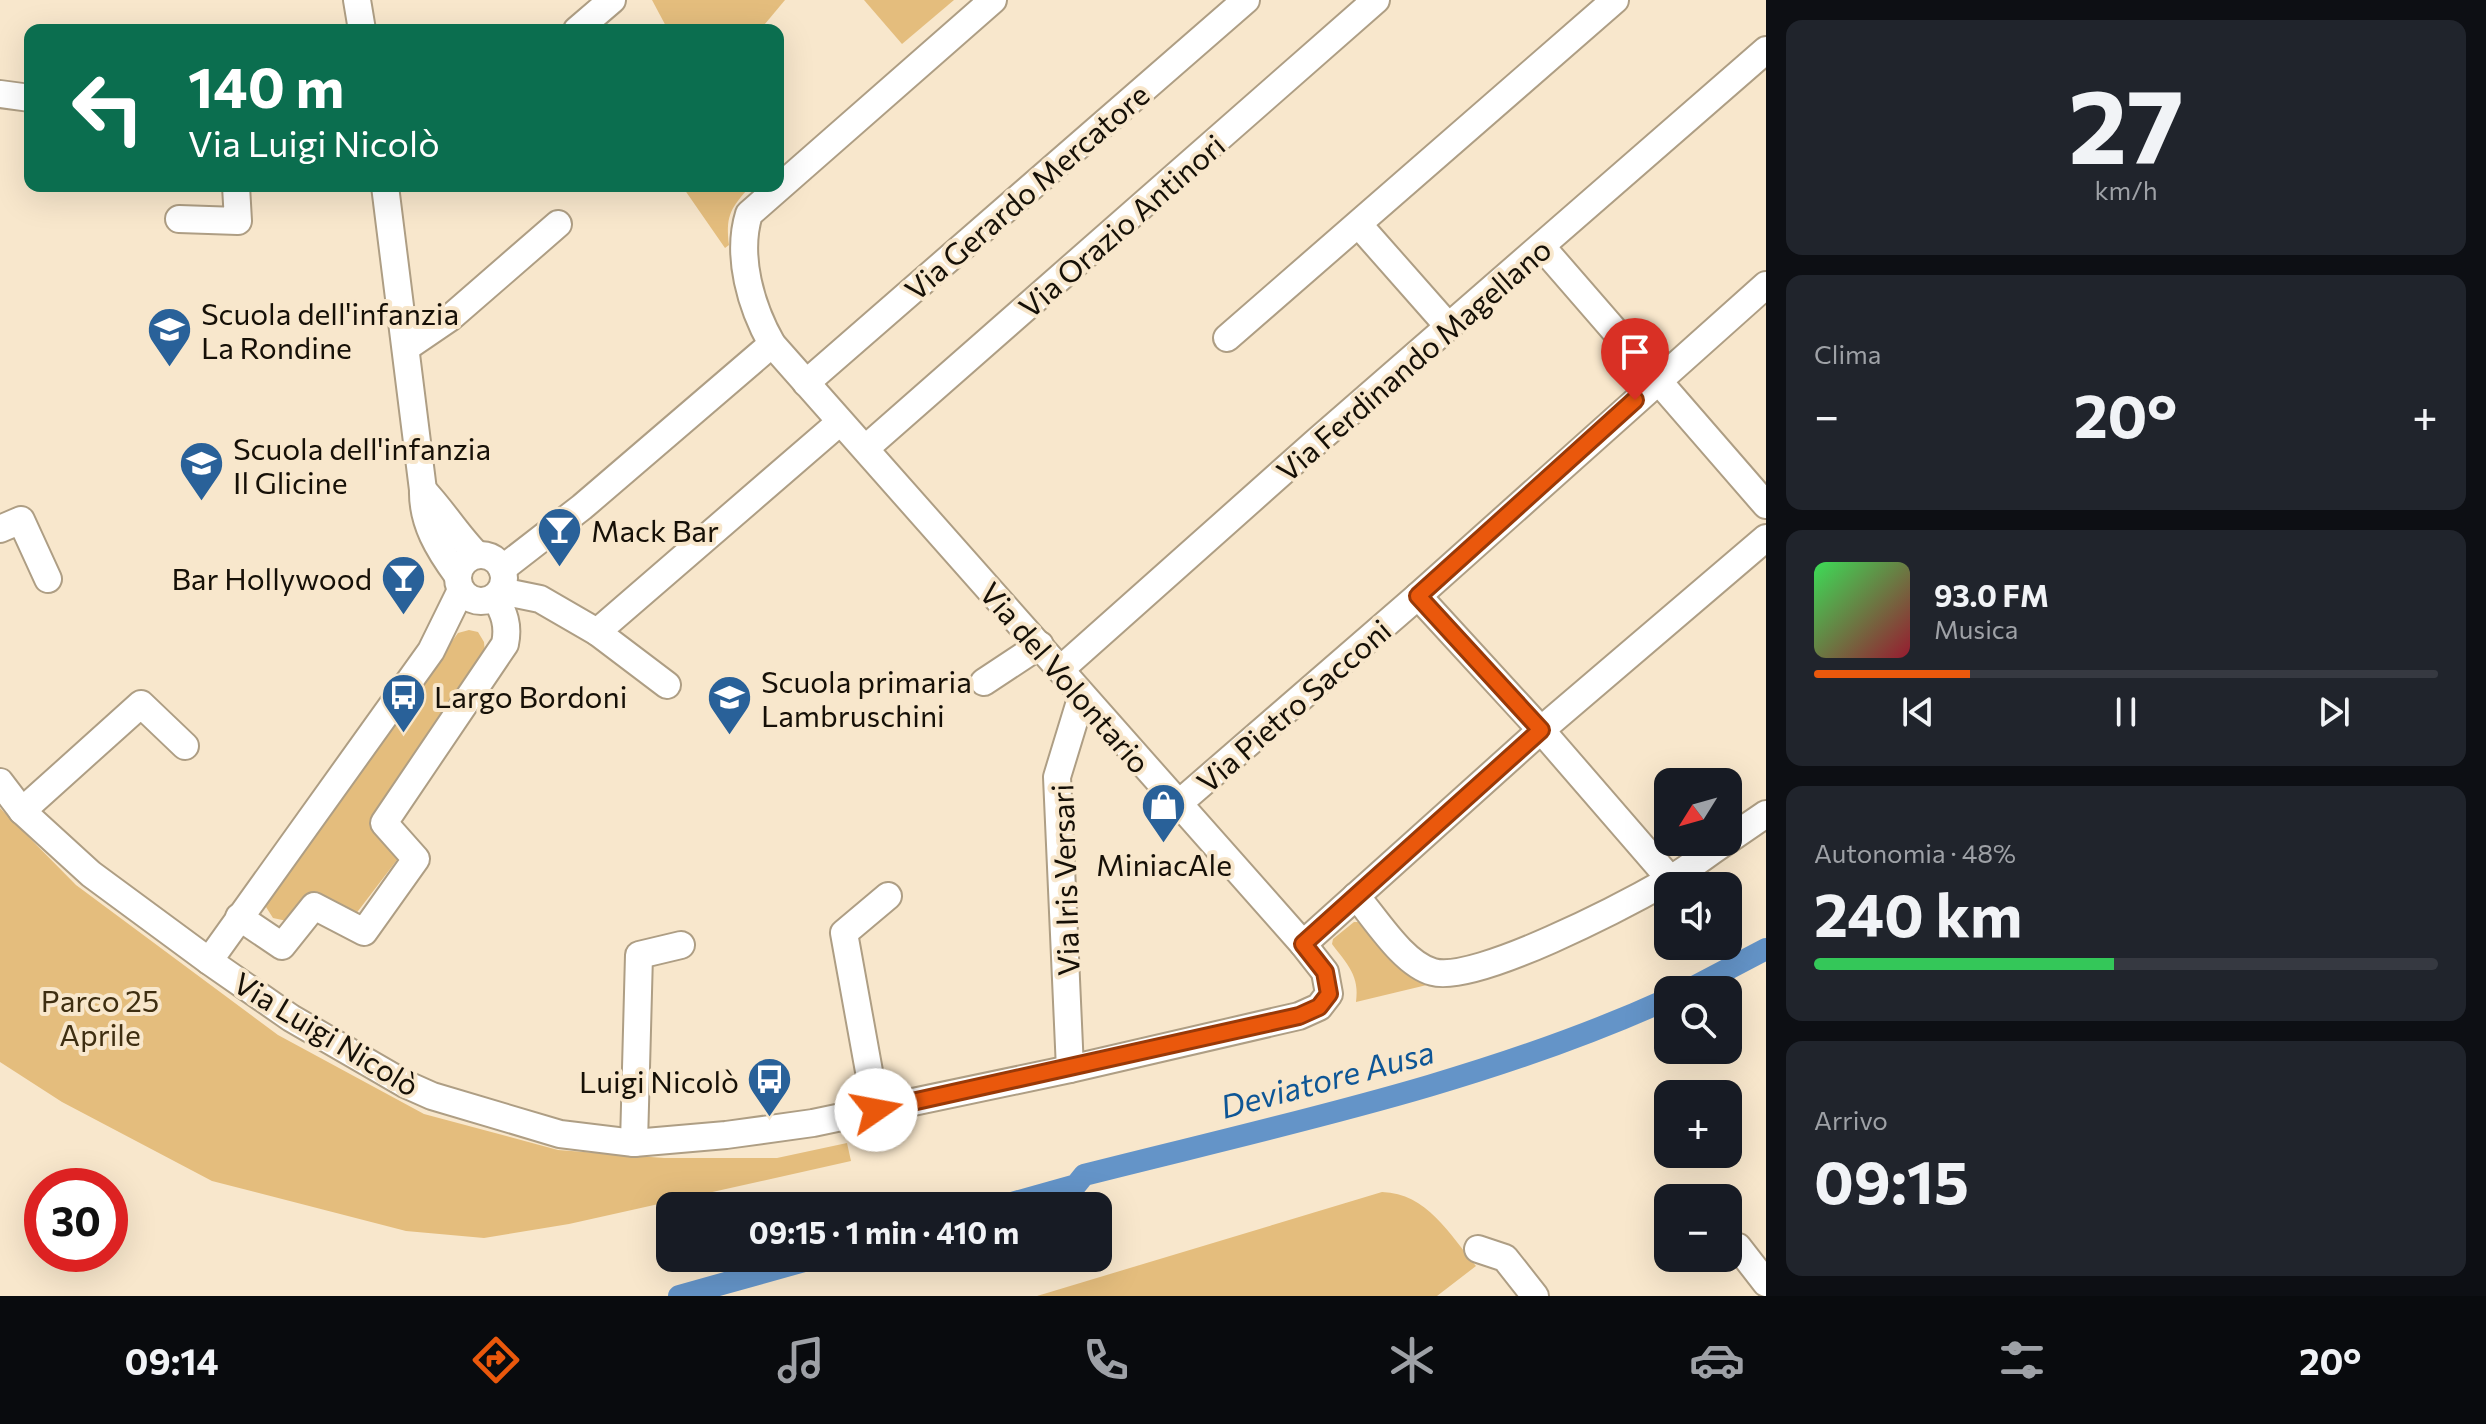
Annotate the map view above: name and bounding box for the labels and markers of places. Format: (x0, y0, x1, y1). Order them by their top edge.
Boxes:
place label: Scuola dell'infanzia La Rondine (201, 294, 459, 365)
school or university icon: Scuola dell'infanzia La Rondine (146, 305, 194, 368)
pin (1601, 318, 1669, 400)
place label: Scuola dell'infanzia Il Glicine (233, 429, 491, 500)
school or university icon: Scuola dell'infanzia Il Glicine (178, 440, 226, 503)
bar icon: Mack Bar (536, 505, 584, 568)
place label: Mack Bar (591, 511, 719, 548)
bar icon: Bar Hollywood (379, 553, 427, 616)
place label: Bar Hollywood (171, 559, 372, 596)
place label: Scuola primaria Lambruschini (761, 662, 972, 733)
bus stop icon: Largo Bordoni (379, 671, 427, 734)
school or university icon: Scuola primaria Lambruschini (706, 673, 754, 736)
place label: Largo Bordoni (434, 677, 627, 714)
shop icon: MiniacAle (1140, 781, 1188, 844)
place label: MiniacAle (1096, 845, 1232, 882)
bus stop icon: Luigi Nicolò (746, 1056, 794, 1119)
place label: Luigi Nicolò (579, 1062, 739, 1099)

